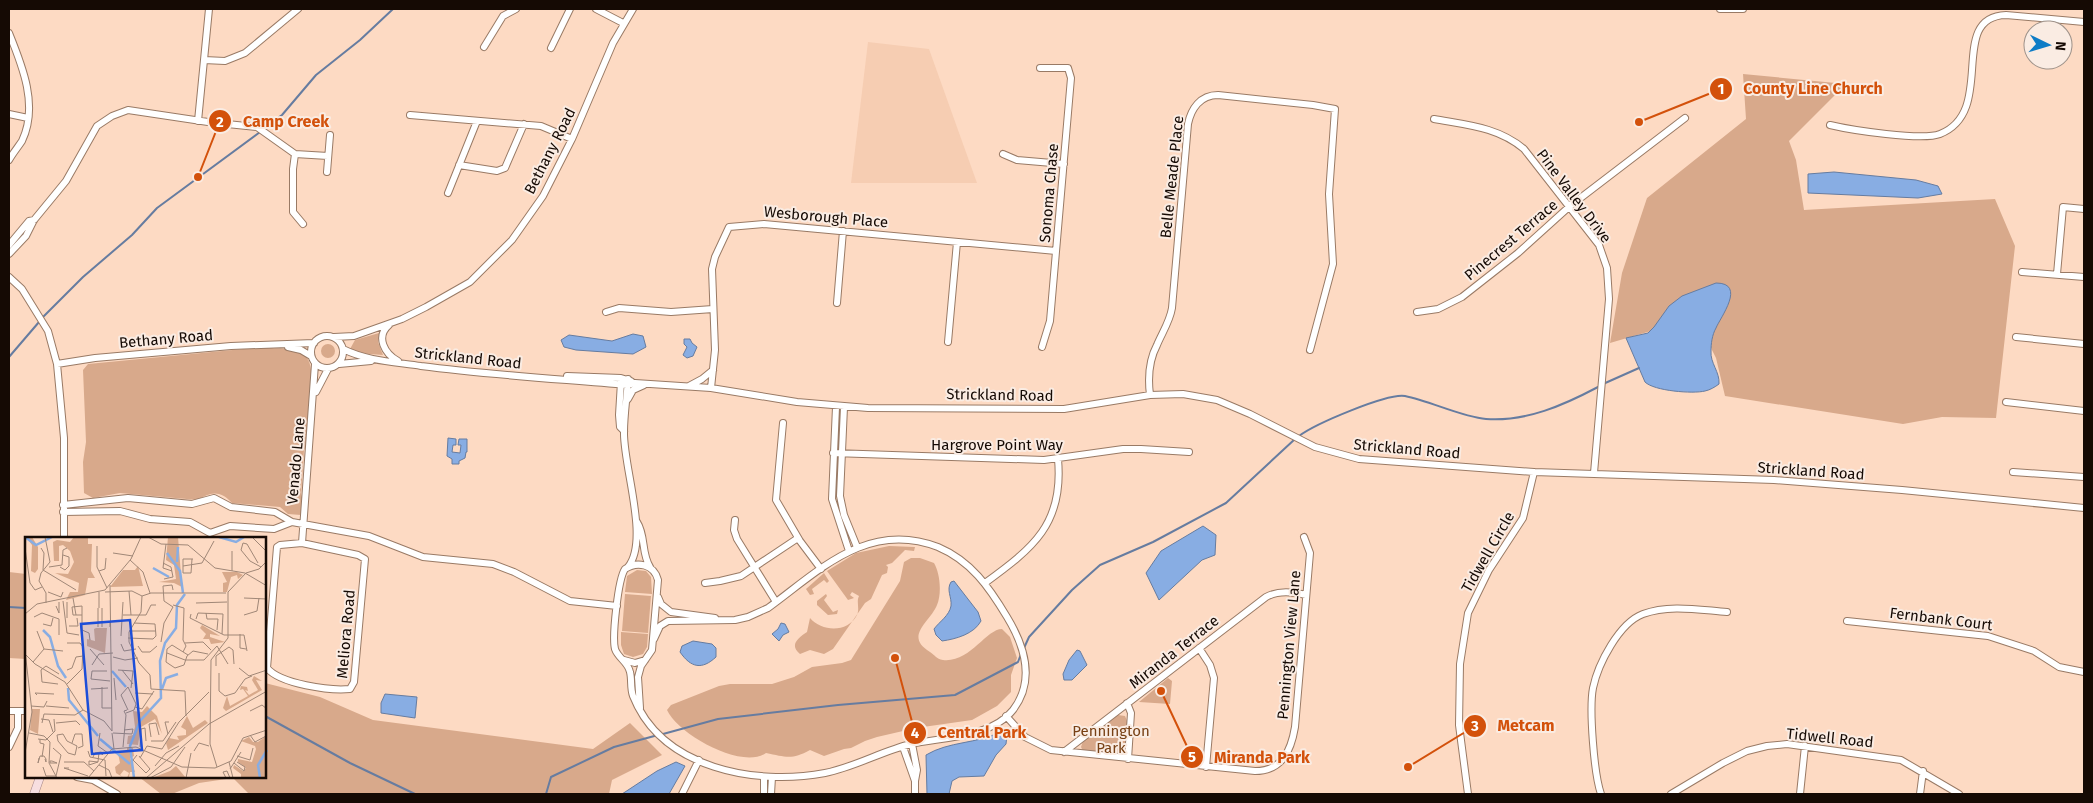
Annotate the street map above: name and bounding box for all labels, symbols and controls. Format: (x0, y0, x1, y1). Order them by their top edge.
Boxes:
north arrow (2023, 20, 2073, 70)
text: N (2052, 41, 2069, 51)
callout: County Line Church (1708, 73, 1893, 104)
text: County Line Church (1743, 79, 1883, 98)
text: 1 (1718, 80, 1724, 98)
street label: Bethany Road (521, 105, 579, 197)
callout: Camp Creek (208, 106, 339, 137)
text: Camp Creek (243, 112, 329, 131)
text: 2 (216, 113, 224, 131)
street label: Belle Meade Place (1157, 115, 1187, 239)
street label: Sonoma Chase (1036, 143, 1062, 243)
street label: Pine Valley Drive (1533, 145, 1615, 247)
street label: Pinecrest Terrace (1461, 196, 1561, 284)
street label: Wesborough Place (763, 203, 889, 231)
street label: Bethany Road (118, 326, 214, 352)
street label: Strickland Road (414, 343, 522, 373)
street label: Strickland Road (946, 385, 1054, 405)
street label: Venado Lane (283, 417, 309, 505)
street label: Strickland Road (1353, 435, 1461, 463)
street label: Hargrove Point Way (931, 436, 1064, 454)
street label: Strickland Road (1757, 458, 1865, 484)
street label: Tidwell Circle (1458, 508, 1518, 596)
inset map (25, 537, 266, 778)
street label: Pennington View Lane (1274, 570, 1304, 720)
street label: Meliora Road (333, 589, 359, 679)
street label: Fernbank Court (1888, 604, 1994, 634)
street label: Miranda Terrace (1126, 611, 1222, 693)
callout: Metcam (1462, 710, 1565, 741)
text: Metcam (1497, 716, 1555, 735)
callout: Central Park (902, 717, 1036, 748)
text: 3 (1470, 717, 1479, 735)
park label: Pennington Park (1072, 722, 1150, 757)
text: Central Park (938, 723, 1027, 742)
text: 4 (911, 724, 920, 742)
street label: Tidwell Road (1786, 724, 1874, 752)
callout: Miranda Park (1179, 742, 1320, 773)
text: 5 (1188, 748, 1196, 766)
text: Miranda Park (1214, 748, 1310, 767)

